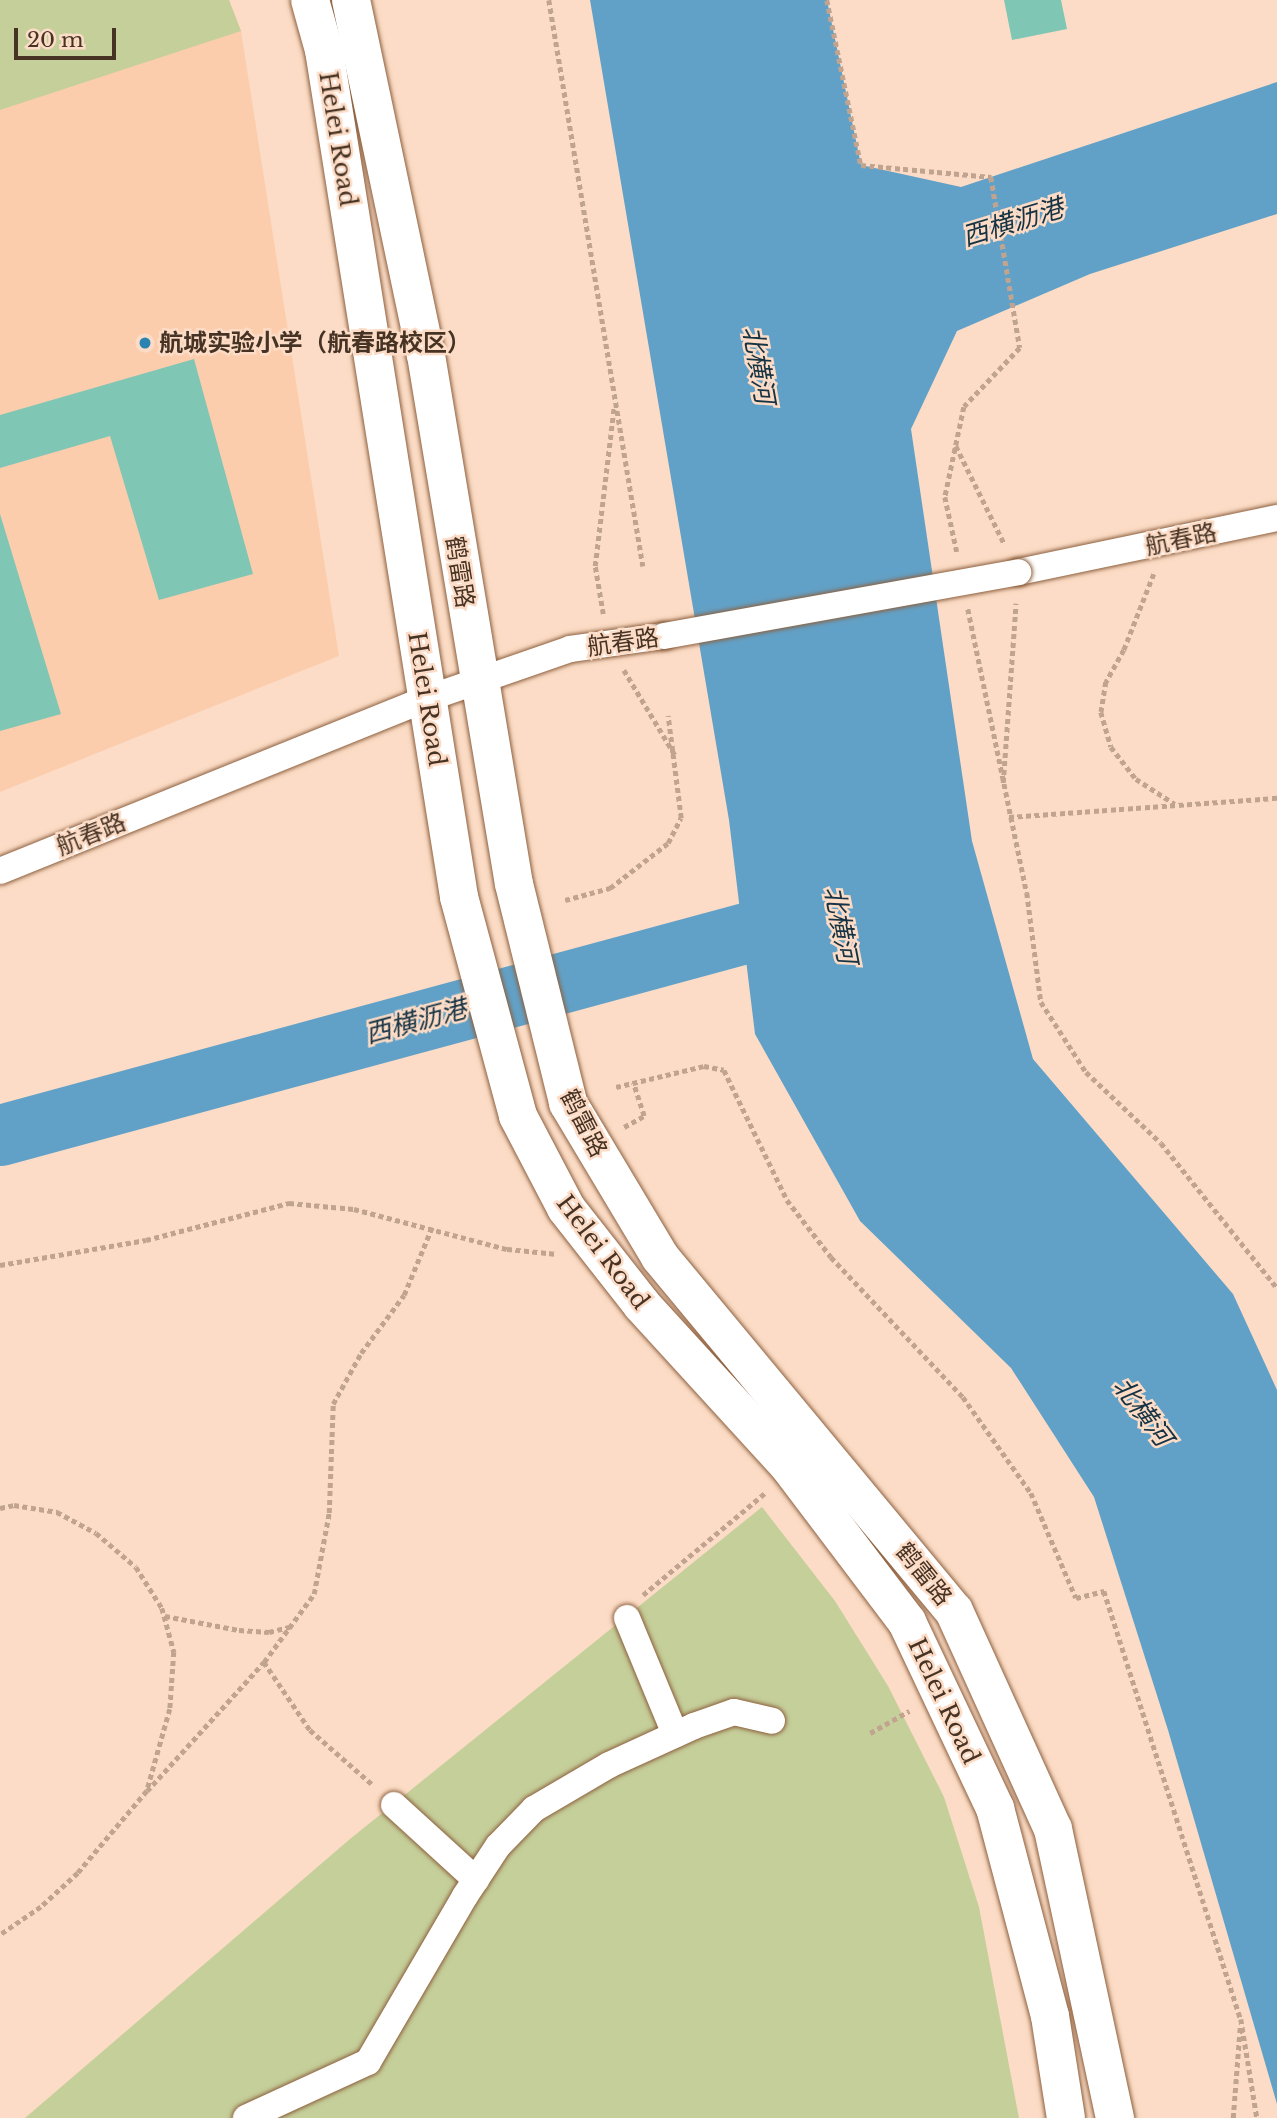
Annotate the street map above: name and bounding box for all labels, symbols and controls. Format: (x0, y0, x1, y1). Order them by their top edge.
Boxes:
scale bar (18, 14, 119, 58)
text: 20 m (27, 27, 84, 53)
street label: Helei Road (313, 70, 363, 208)
water label: 西横沥港 (959, 193, 1067, 253)
water label: 北横河 (736, 324, 780, 406)
place label: 航城实验小学（航春路校区） (159, 329, 471, 357)
marker: 航城实验小学（航春路校区） (137, 335, 153, 351)
street label: 航春路 (1143, 517, 1219, 561)
street label: 鹤雷路 (440, 534, 480, 610)
street label: 航春路 (585, 623, 661, 661)
street label: Helei Road (402, 630, 452, 768)
street label: 航春路 (52, 807, 130, 861)
water label: 北横河 (817, 884, 863, 966)
water label: 西横沥港 (362, 993, 470, 1051)
street label: 鹤雷路 (555, 1084, 613, 1162)
street label: Helei Road (551, 1189, 655, 1315)
water label: 北横河 (1106, 1371, 1178, 1453)
street label: 鹤雷路 (890, 1537, 958, 1611)
street label: Helei Road (902, 1633, 986, 1769)

